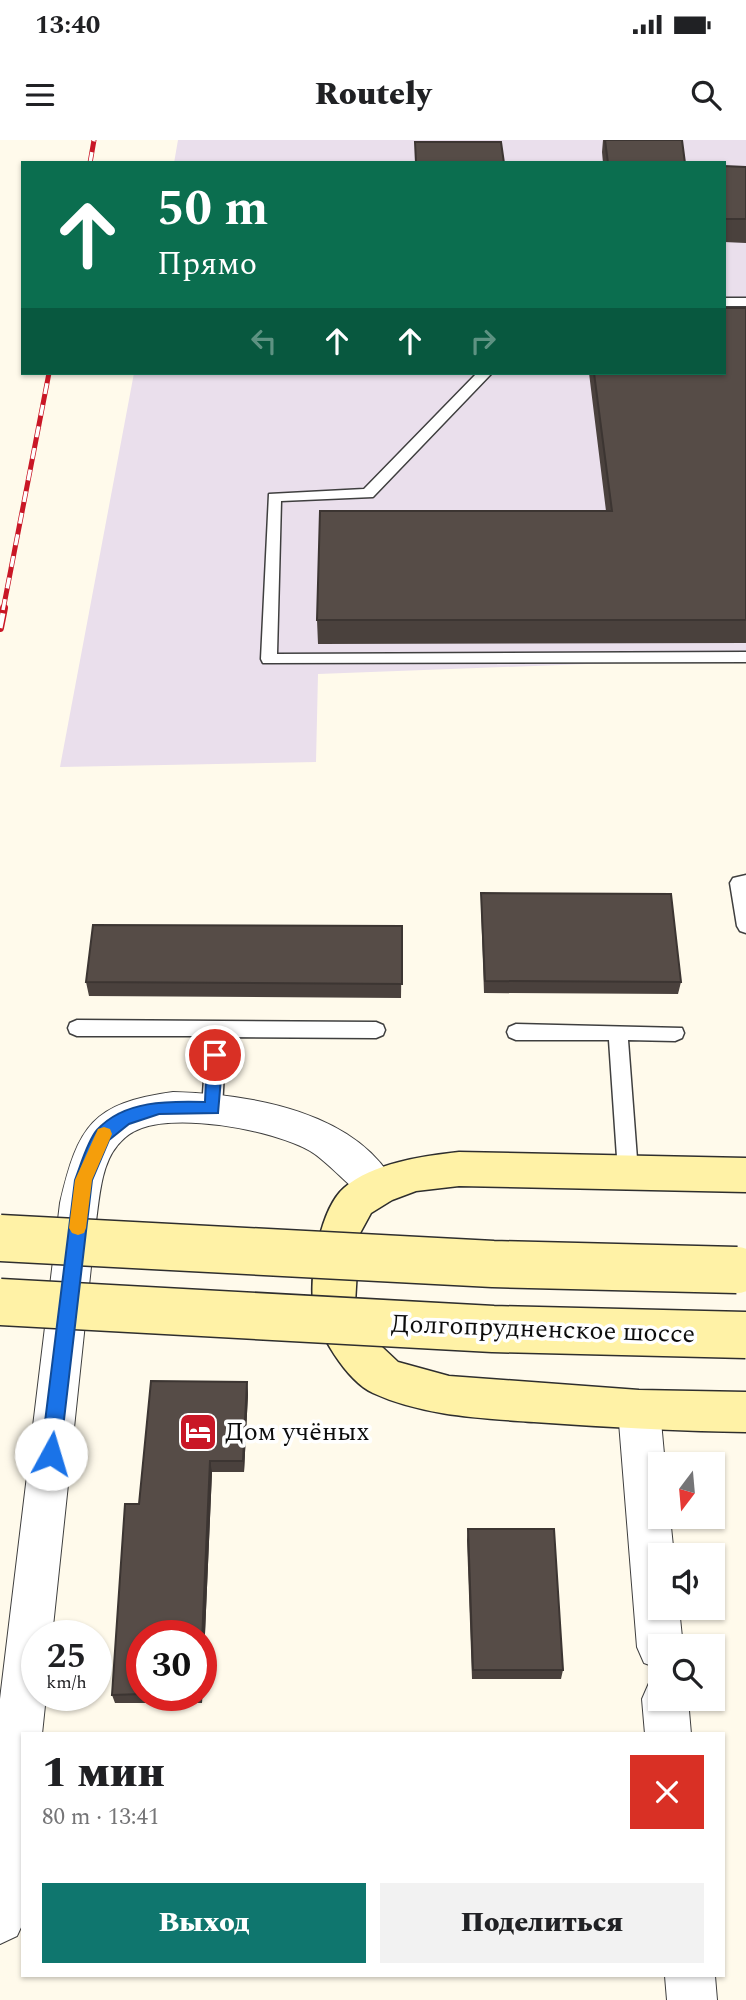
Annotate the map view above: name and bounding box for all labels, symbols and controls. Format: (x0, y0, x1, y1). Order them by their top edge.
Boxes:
text: 13:40 (35, 5, 100, 45)
text: Routely (315, 70, 431, 119)
icon: menu (21, 76, 59, 114)
icon: search (687, 76, 725, 114)
text: 50 m (157, 172, 268, 247)
icon: ahead (42, 189, 133, 280)
text: Прямо (157, 240, 257, 289)
icon: left (245, 322, 283, 360)
icon: ahead (318, 322, 356, 360)
icon: ahead (391, 322, 429, 360)
icon: right (464, 322, 502, 360)
pin (185, 1025, 245, 1085)
icon: arrive (196, 1036, 234, 1074)
street label: Долгопрудненское шоссе (390, 1304, 696, 1354)
hotel icon: Дом учёных (177, 1411, 219, 1453)
place label: Дом учёных (225, 1412, 369, 1452)
position arrow (14, 1417, 88, 1491)
north arrow (648, 1452, 724, 1530)
map controls (648, 1452, 725, 1711)
button: sound (648, 1543, 725, 1620)
speed limit sign: 30 (126, 1620, 217, 1711)
text: 25 (47, 1630, 86, 1683)
button: search (648, 1634, 725, 1711)
text: km/h (46, 1669, 87, 1696)
text: 1 мин (42, 1742, 165, 1805)
button: close (630, 1755, 704, 1829)
text: 80 m · 13:41 (42, 1800, 160, 1835)
button: Выход (42, 1883, 366, 1963)
button: Поделиться (380, 1883, 704, 1963)

